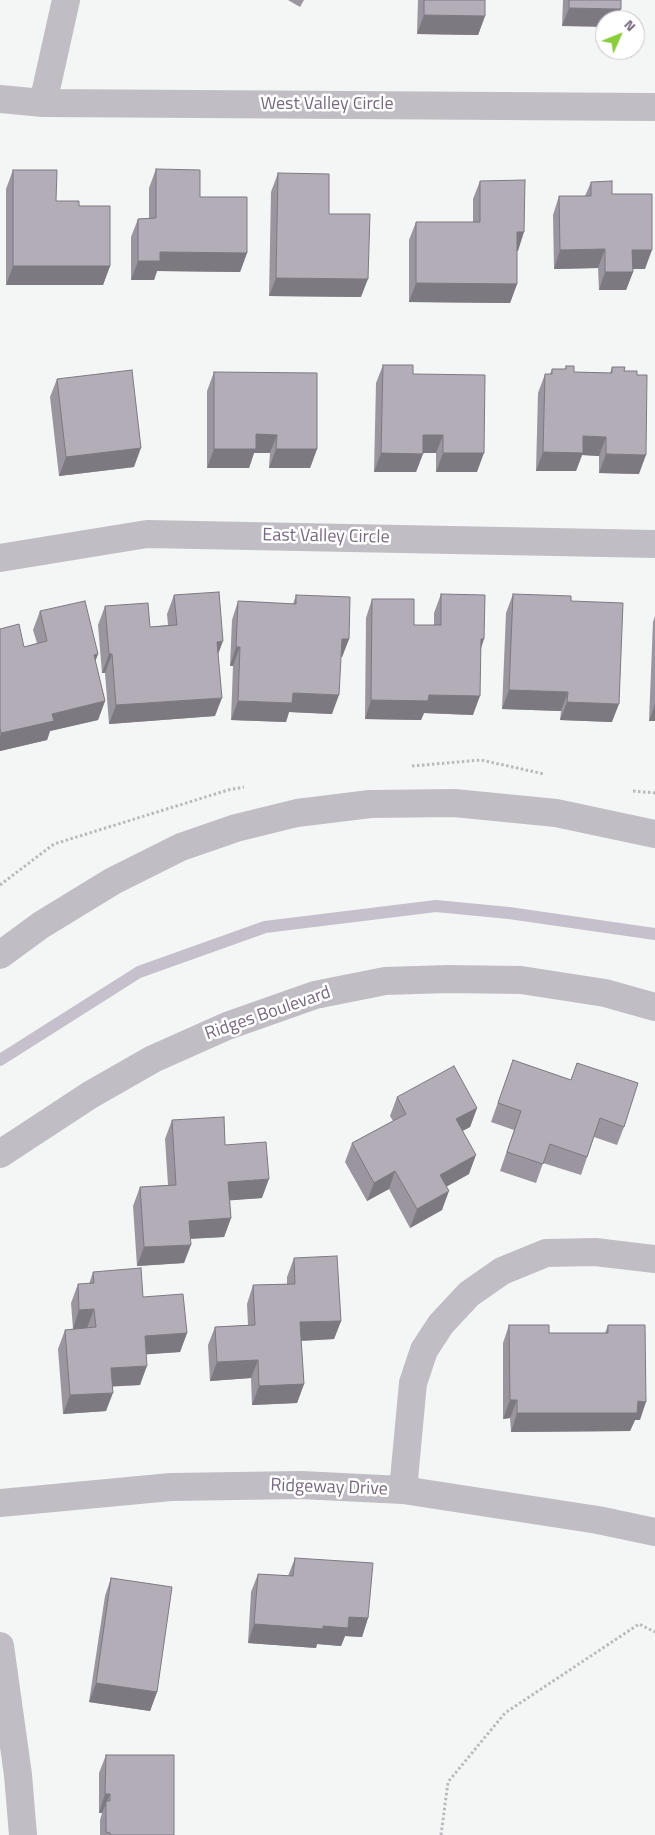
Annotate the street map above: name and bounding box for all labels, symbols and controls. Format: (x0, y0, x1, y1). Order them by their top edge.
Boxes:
north arrow (595, 10, 645, 60)
text: N (620, 14, 641, 36)
street label: West Valley Circle (260, 94, 394, 116)
street label: East Valley Circle (262, 525, 390, 549)
street label: Ridges Boulevard (202, 982, 334, 1046)
street label: Ridgeway Drive (270, 1475, 388, 1501)

